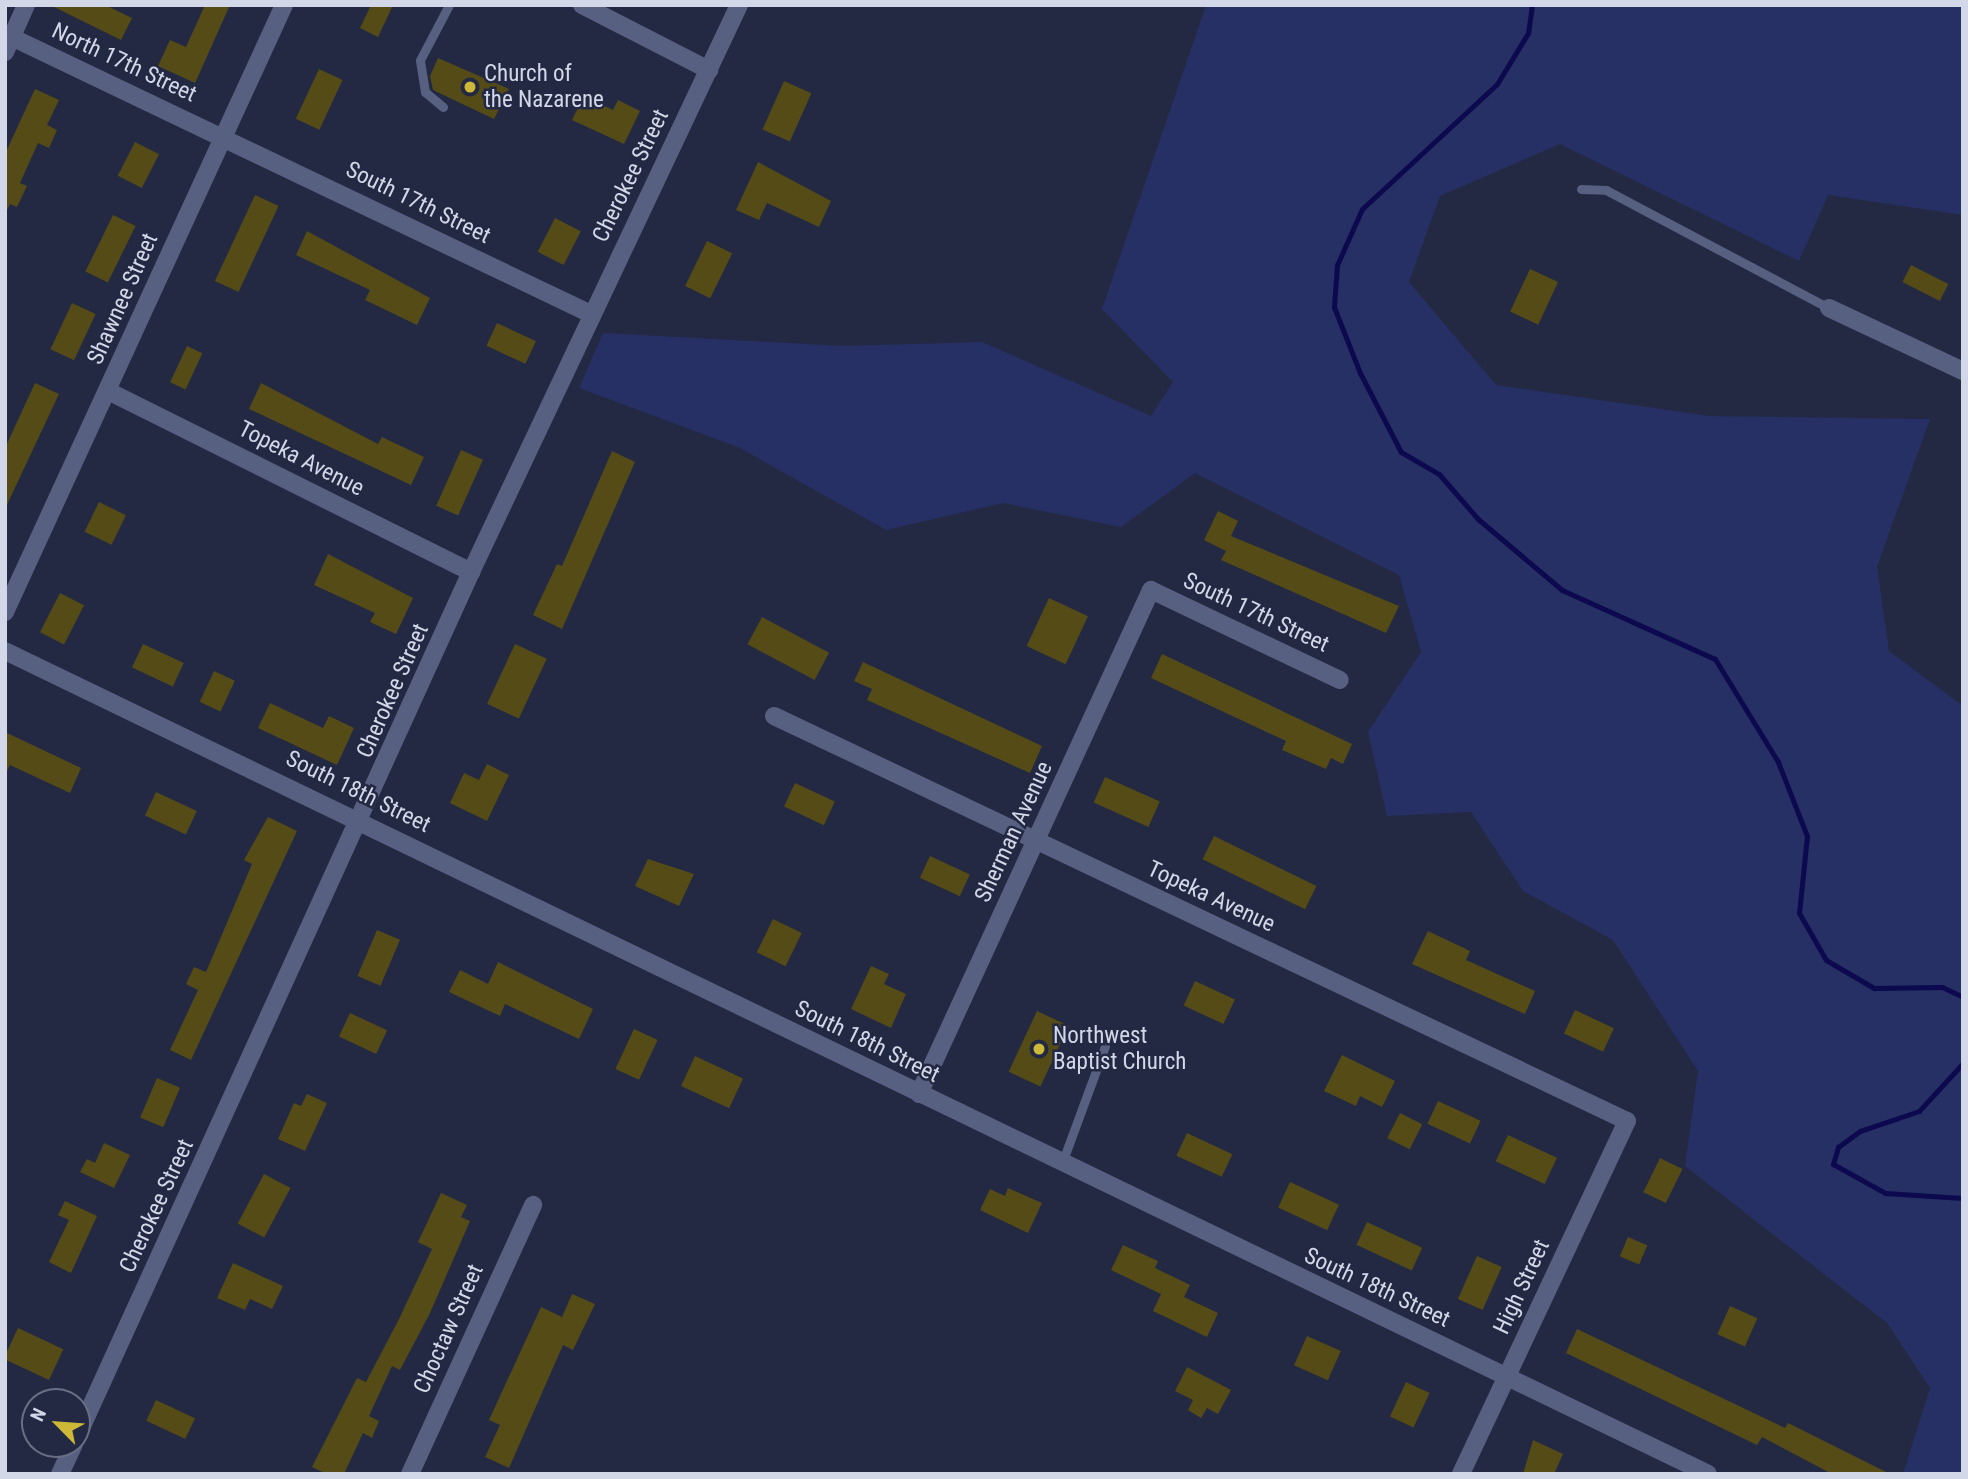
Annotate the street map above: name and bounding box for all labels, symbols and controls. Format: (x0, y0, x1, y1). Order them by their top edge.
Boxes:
street label: North 17th Street (47, 17, 201, 109)
place label: Church of the Nazarene (484, 60, 604, 114)
marker: Church of the Nazarene (462, 79, 478, 95)
street label: Cherokee Street (587, 105, 675, 247)
street label: South 17th Street (341, 156, 495, 250)
street label: Shawnee Street (82, 229, 164, 369)
street label: Topeka Avenue (234, 416, 368, 502)
street label: South 17th Street (1179, 567, 1333, 659)
street label: Cherokee Street (351, 620, 435, 762)
street label: South 18th Street (281, 745, 435, 839)
street label: Sherman Avenue (969, 757, 1059, 907)
street label: Topeka Avenue (1143, 855, 1279, 939)
street label: South 18th Street (790, 995, 944, 1089)
place label: Northwest Baptist Church (1053, 1022, 1186, 1076)
marker: Northwest Baptist Church (1031, 1041, 1047, 1057)
street label: Cherokee Street (114, 1135, 200, 1277)
street label: High Street (1488, 1235, 1556, 1339)
street label: South 18th Street (1300, 1242, 1454, 1334)
street label: Choctaw Street (408, 1260, 490, 1398)
north arrow (21, 1388, 91, 1458)
text: N (25, 1405, 51, 1425)

